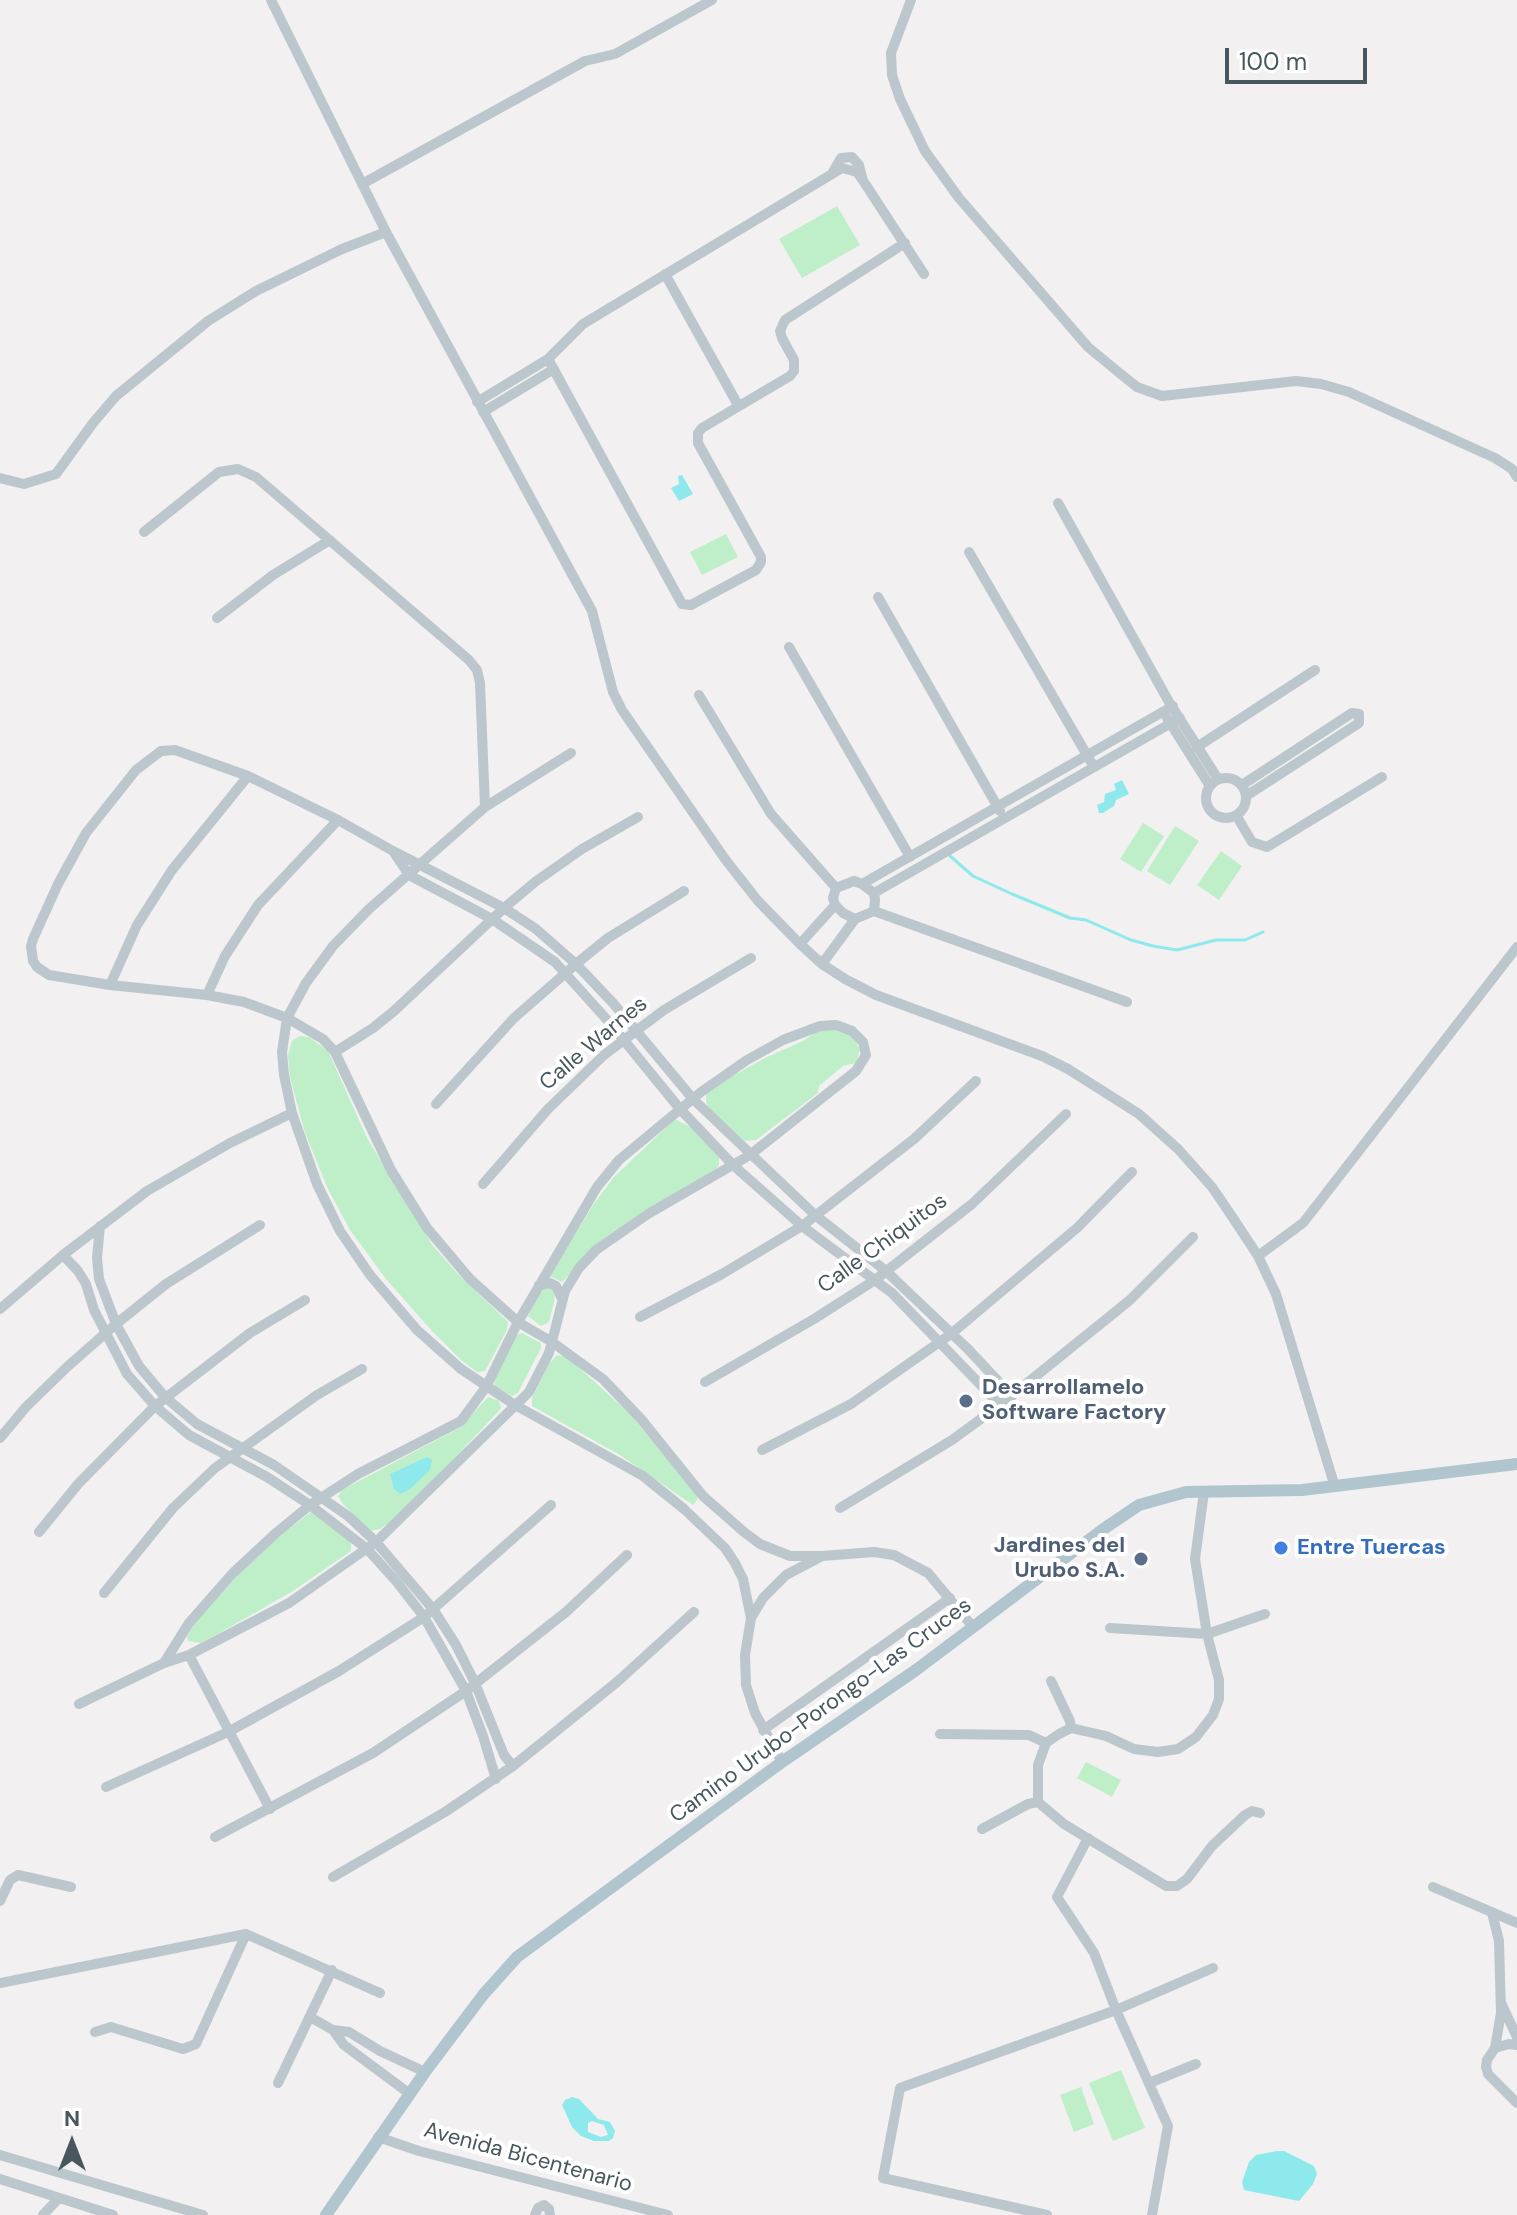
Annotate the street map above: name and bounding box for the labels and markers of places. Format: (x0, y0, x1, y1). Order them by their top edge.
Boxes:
place label: Desarrollamelo Software Factory (982, 1375, 1166, 1426)
marker: Desarrollamelo Software Factory (957, 1392, 975, 1410)
place label: Jardines del Urubo S.A. (994, 1533, 1125, 1584)
place label: Entre Tuercas (1297, 1535, 1446, 1561)
marker: Entre Tuercas (1272, 1539, 1290, 1557)
marker: Jardines del Urubo S.A. (1132, 1550, 1150, 1568)

